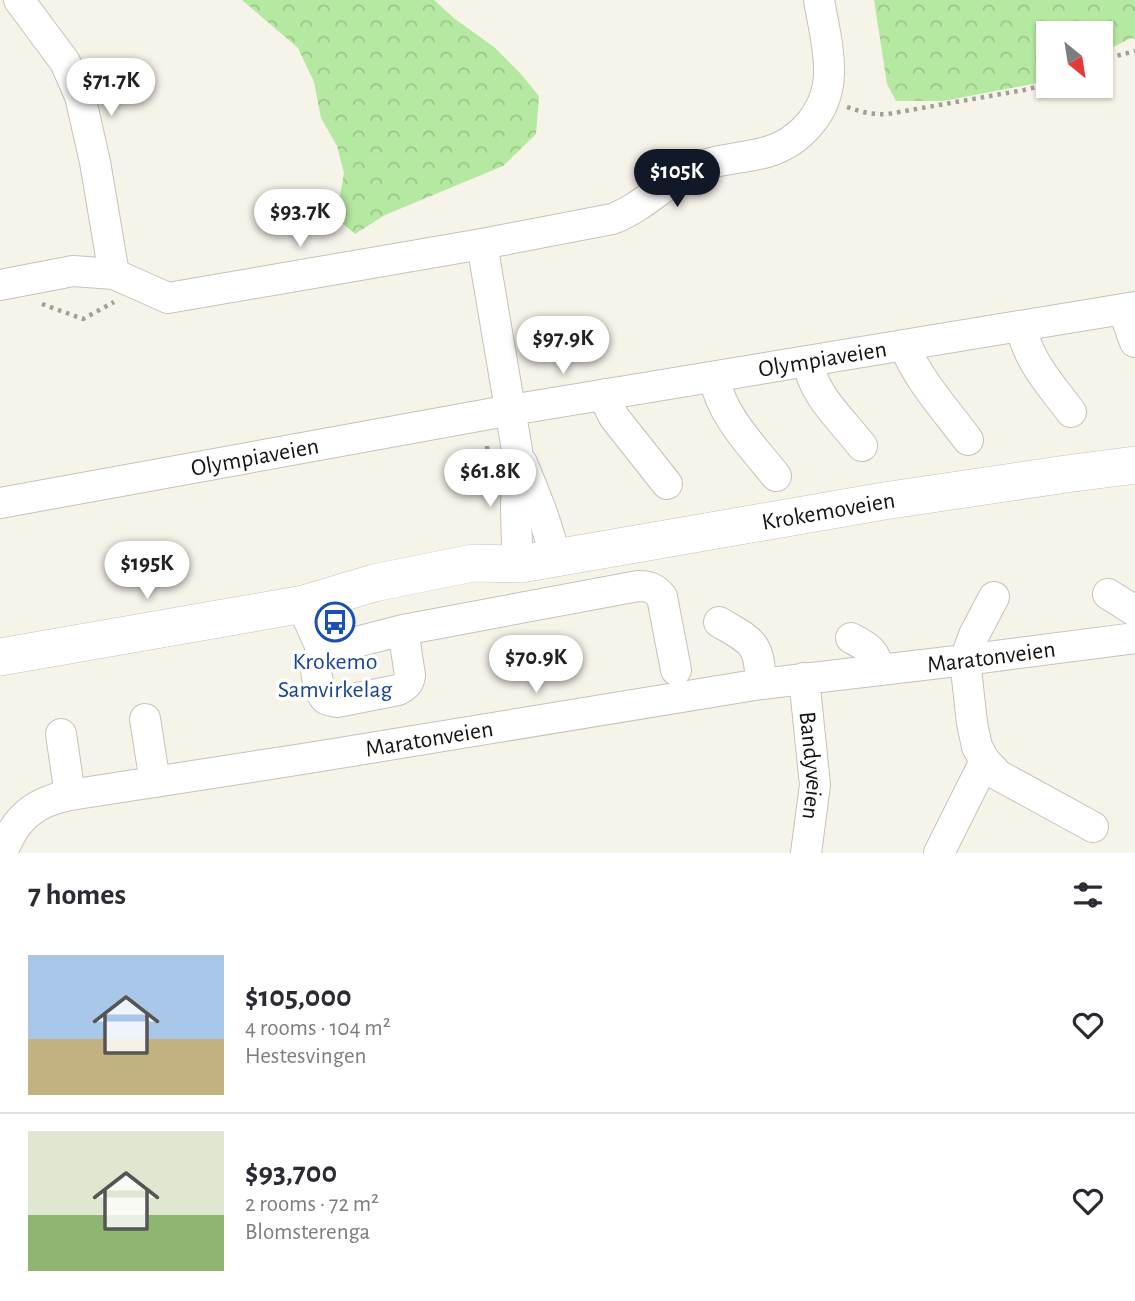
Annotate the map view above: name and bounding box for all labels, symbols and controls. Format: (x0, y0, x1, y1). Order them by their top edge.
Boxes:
north arrow (1036, 21, 1113, 98)
map controls (1036, 21, 1113, 98)
pin: $71.7K (54, 58, 168, 118)
text: $71.7K (82, 69, 140, 92)
pin: $105K (628, 150, 726, 209)
text: $105K (650, 160, 704, 183)
pin: $93.7K (243, 190, 357, 249)
text: $93.7K (270, 200, 330, 223)
pin: $97.9K (506, 316, 620, 376)
text: $97.9K (532, 327, 594, 350)
street label: Olympiaveien (757, 337, 888, 382)
street label: Olympiaveien (189, 434, 321, 481)
pin: $61.8K (433, 449, 547, 509)
text: $61.8K (460, 460, 520, 483)
street label: Krokemoveien (760, 489, 897, 535)
pin: $195K (98, 542, 196, 601)
text: $195K (120, 552, 174, 575)
bus stop icon: Krokemo Samvirkelag (314, 601, 356, 643)
pin: $70.9K (479, 636, 593, 695)
street label: Maratonveien (926, 637, 1057, 677)
text: $70.9K (505, 646, 567, 669)
place label: Krokemo Samvirkelag (278, 650, 393, 702)
street label: Bandyveien (794, 710, 827, 821)
street label: Maratonveien (364, 717, 495, 762)
icon: filters (1069, 876, 1107, 914)
text: 7 homes (28, 880, 126, 910)
text: $105,000 (245, 982, 352, 1012)
icon: home (84, 983, 168, 1067)
icon: heart (1069, 1006, 1107, 1044)
text: 4 rooms · 104 m² (245, 1017, 391, 1040)
text: Hestesvingen (245, 1045, 366, 1068)
text: $93,700 (245, 1158, 337, 1188)
icon: home (84, 1159, 168, 1243)
icon: heart (1069, 1182, 1107, 1220)
text: 2 rooms · 72 m² (245, 1193, 379, 1216)
text: Blomsterenga (245, 1221, 370, 1244)

